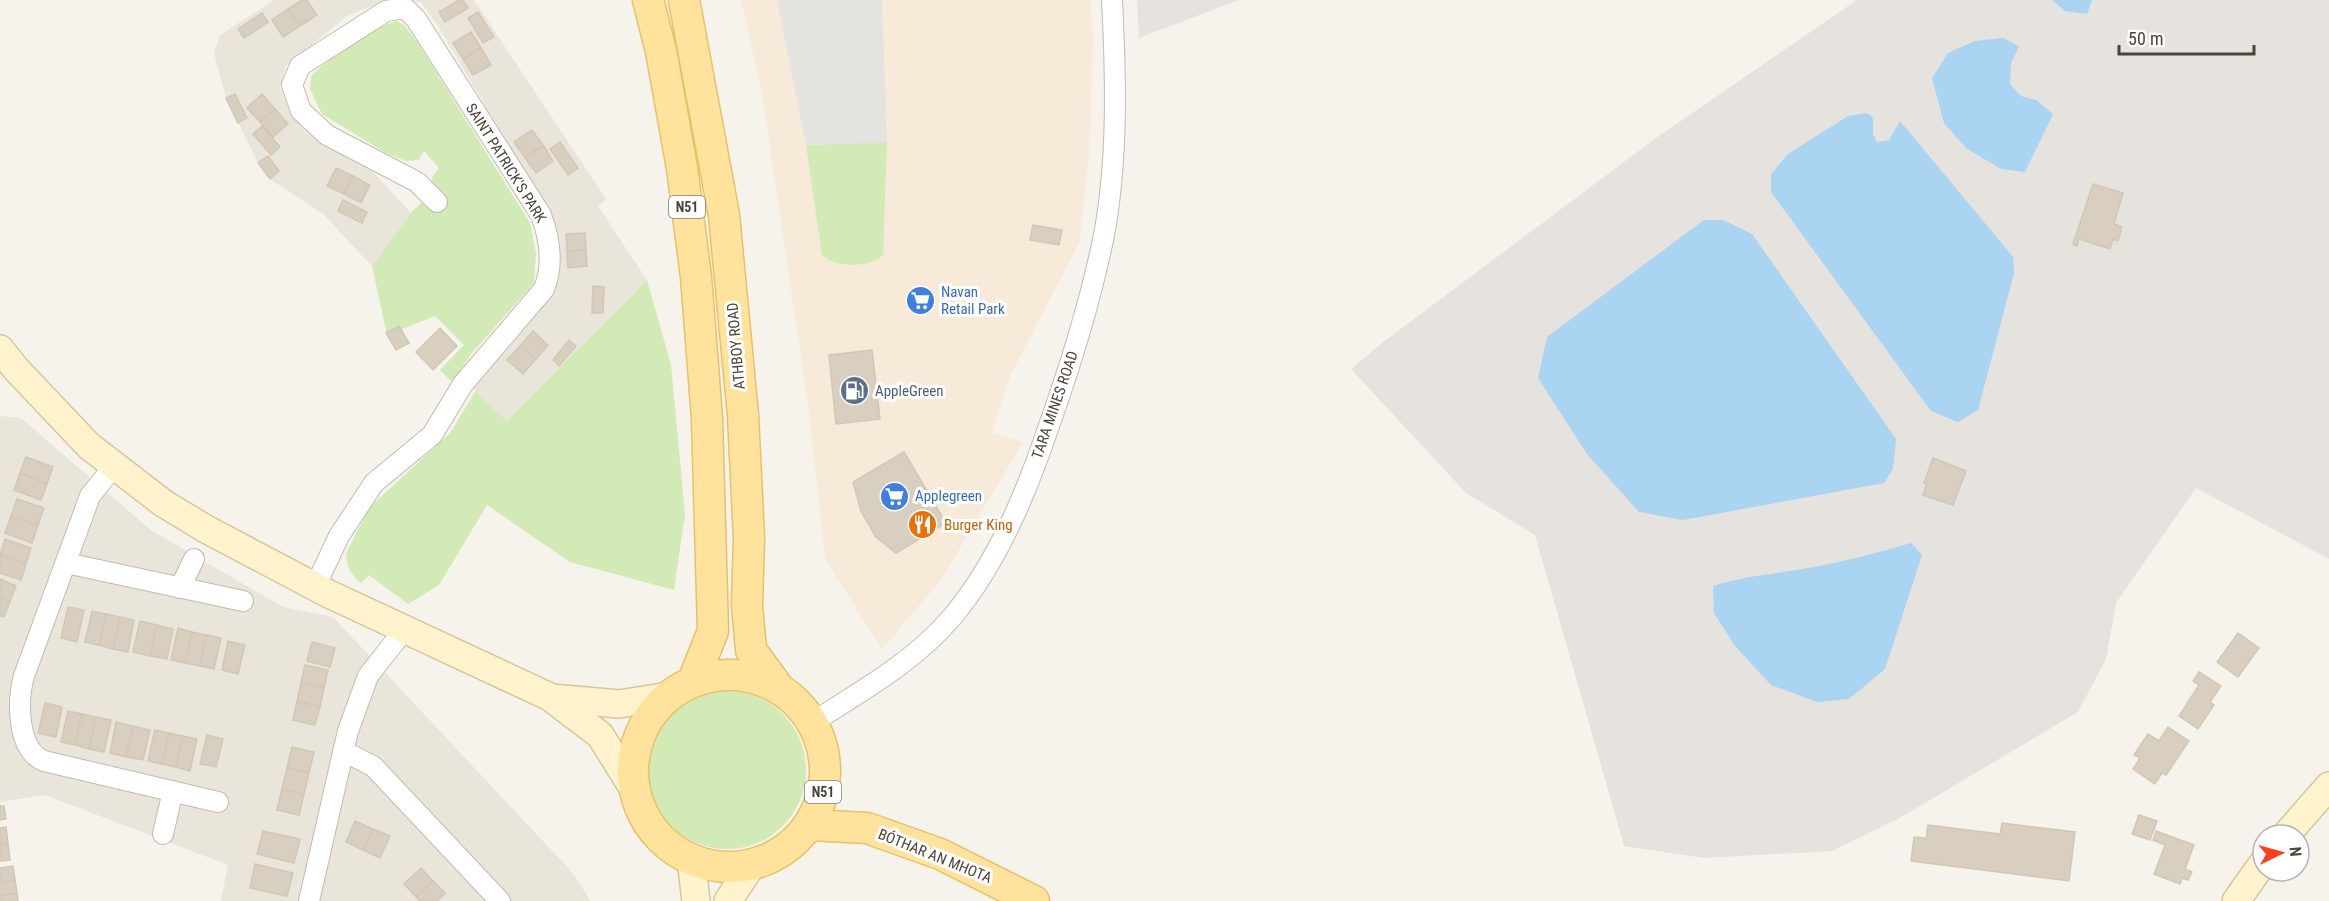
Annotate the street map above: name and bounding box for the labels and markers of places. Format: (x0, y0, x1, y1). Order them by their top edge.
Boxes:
place label: Navan Retail Park (941, 283, 1005, 318)
supermarket icon: Navan Retail Park (904, 285, 936, 317)
fuel station icon: AppleGreen (838, 375, 870, 407)
place label: AppleGreen (875, 382, 944, 400)
supermarket icon: Applegreen (878, 480, 910, 512)
place label: Applegreen (915, 487, 982, 505)
restaurant icon: Burger King (907, 509, 939, 541)
place label: Burger King (944, 516, 1013, 534)

